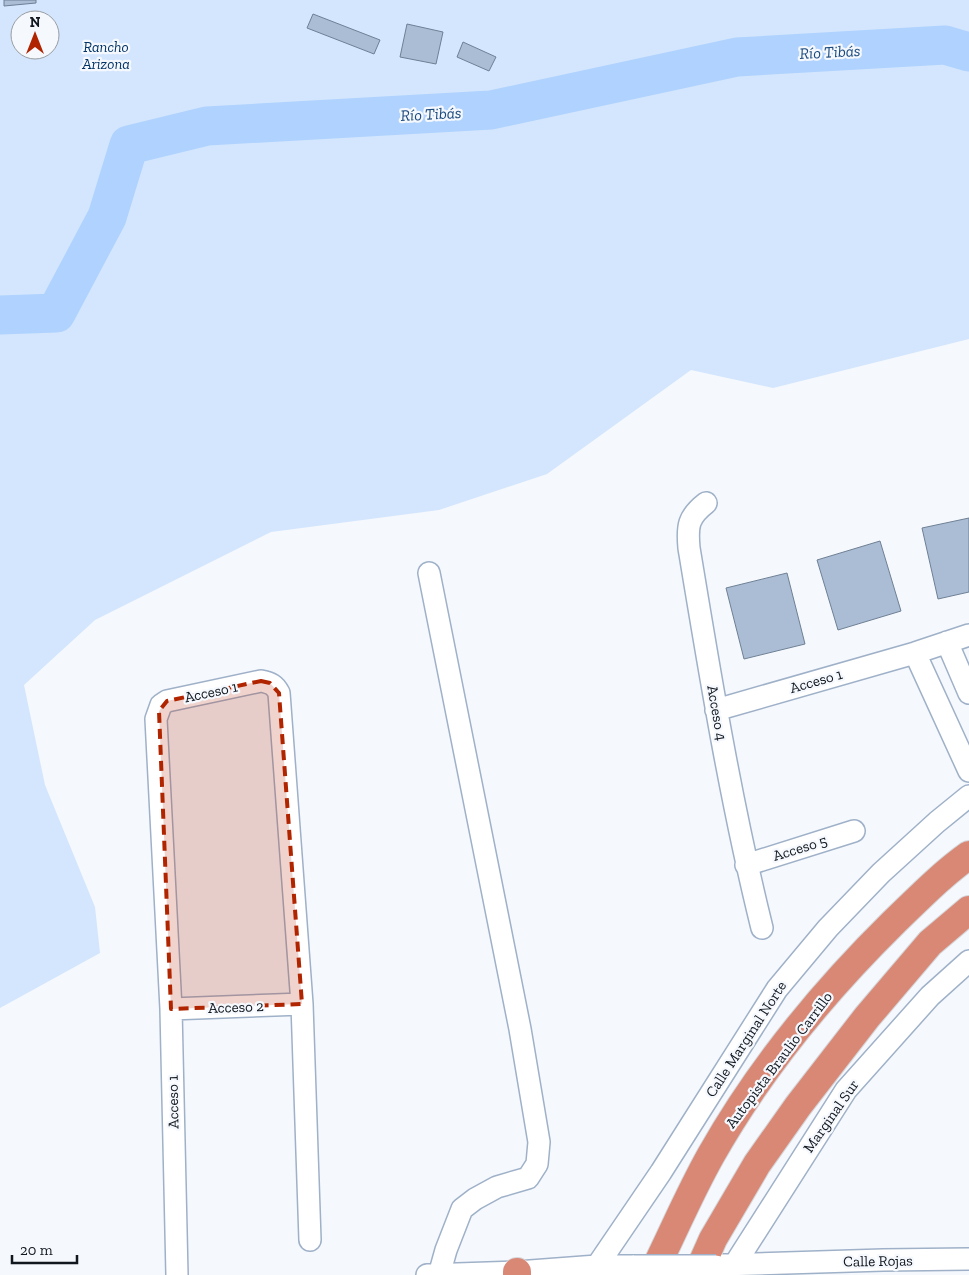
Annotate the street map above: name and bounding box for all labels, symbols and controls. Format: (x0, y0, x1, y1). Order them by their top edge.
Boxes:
north arrow (10, 10, 60, 60)
text: N (30, 14, 41, 31)
park label: Rancho Arizona (81, 38, 130, 73)
water label: Río Tibás (799, 41, 861, 63)
water label: Río Tibás (400, 103, 462, 125)
street label: Acceso 1 (788, 665, 845, 697)
street label: Acceso 1 (183, 678, 239, 706)
street label: Acceso 4 (703, 684, 731, 742)
street label: Acceso 5 (771, 831, 830, 865)
street label: Calle Marginal Norte (702, 977, 790, 1101)
street label: Autopista Braulio Carrillo (722, 988, 836, 1132)
street label: Acceso 2 (208, 997, 264, 1017)
street label: Acceso 1 (164, 1075, 182, 1129)
street label: Marginal Sur (799, 1076, 863, 1156)
scale bar (12, 1232, 78, 1264)
text: 20 m (20, 1241, 53, 1259)
street label: Calle Rojas (843, 1251, 913, 1271)

